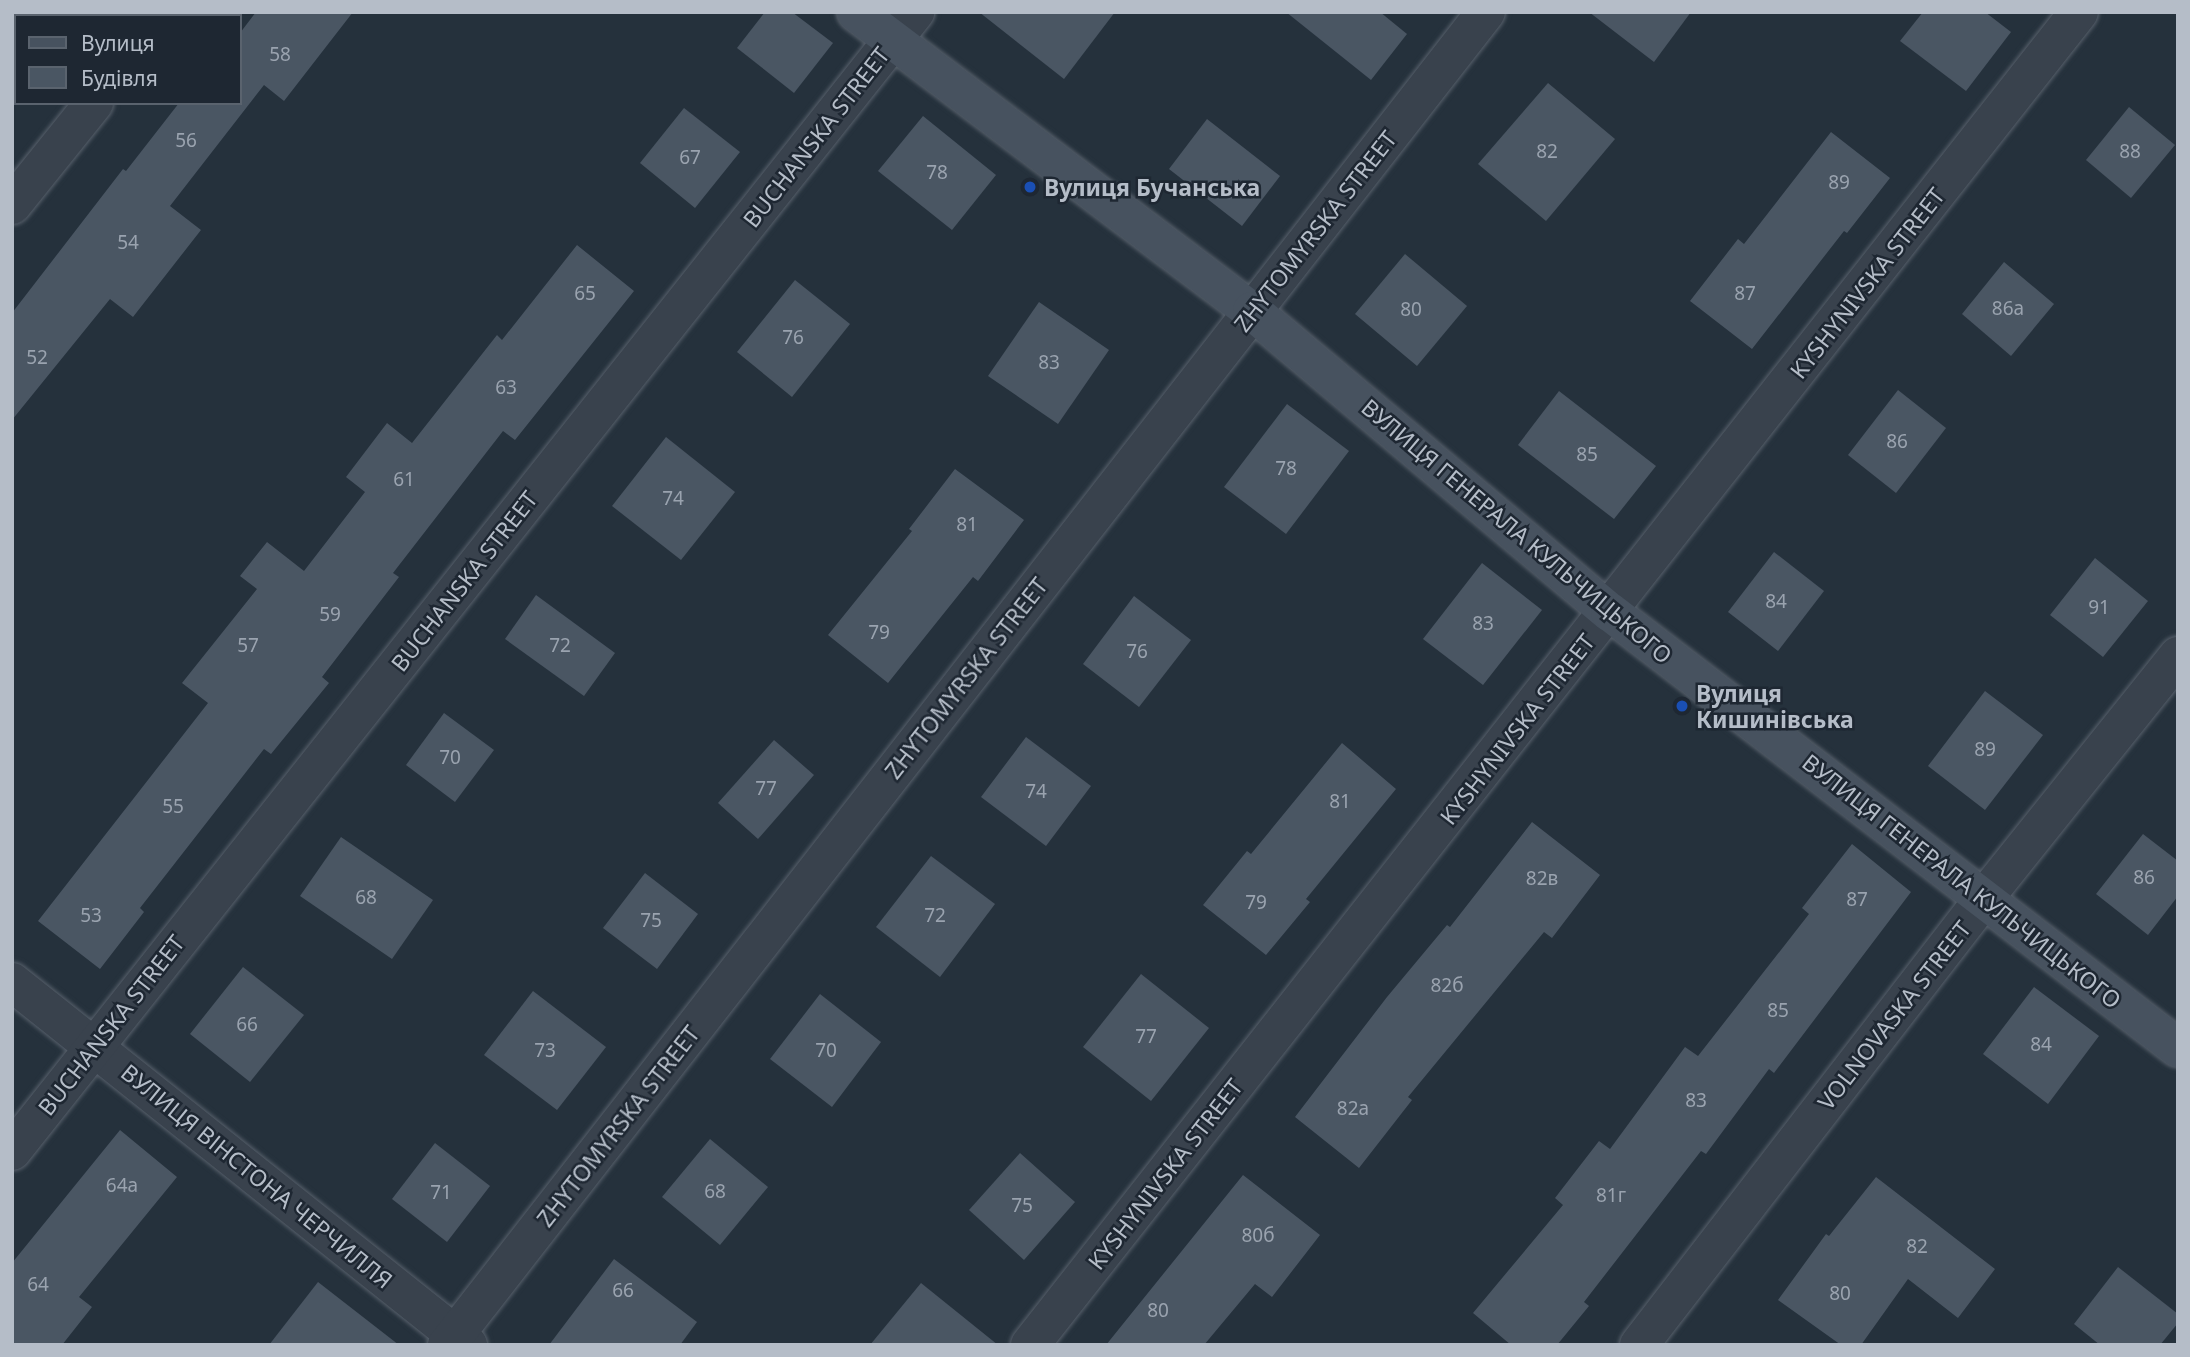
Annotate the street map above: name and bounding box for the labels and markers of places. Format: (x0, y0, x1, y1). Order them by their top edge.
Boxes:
place label: Вулиця Бучанська (1044, 173, 1260, 201)
marker: Вулиця Бучанська (1022, 179, 1038, 195)
place label: Вулиця Кишинівська (1696, 679, 1854, 733)
marker: Вулиця Кишинівська (1674, 698, 1690, 714)

